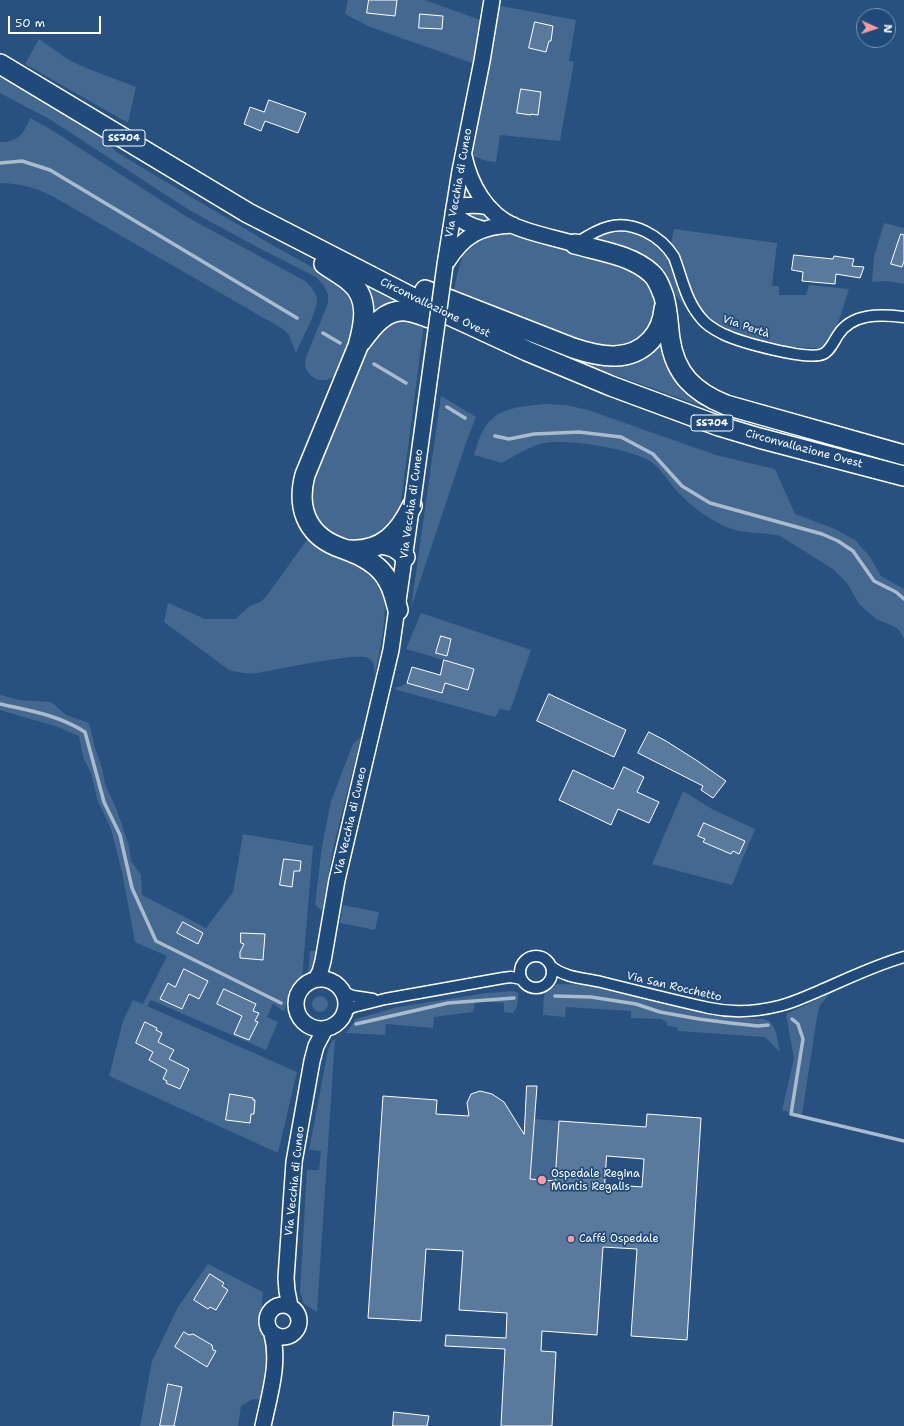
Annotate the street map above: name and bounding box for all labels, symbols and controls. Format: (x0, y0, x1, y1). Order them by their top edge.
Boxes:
scale bar (10, 8, 103, 34)
north arrow (856, 8, 896, 48)
text: 50 m (15, 15, 45, 31)
text: N (880, 24, 895, 33)
street label: Via Vecchia di Cuneo (443, 127, 475, 239)
road number: SS704 (103, 130, 145, 146)
street label: Circonvallazione Ovest (378, 276, 492, 340)
street label: Via Pertà (721, 313, 771, 341)
road number: SS704 (691, 415, 733, 431)
street label: Circonvallazione Ovest (744, 427, 864, 471)
street label: Via Vecchia di Cuneo (398, 448, 426, 560)
street label: Via Vecchia di Cuneo (332, 766, 370, 876)
street label: Via San Rocchetto (625, 970, 723, 1004)
street label: Via Vecchia di Cuneo (283, 1125, 307, 1237)
place label: Ospedale Regina Montis Regalis (551, 1167, 640, 1193)
marker: Ospedale Regina Montis Regalis (536, 1174, 548, 1186)
place label: Caffé Ospedale (579, 1232, 659, 1246)
marker: Caffé Ospedale (566, 1234, 576, 1244)

